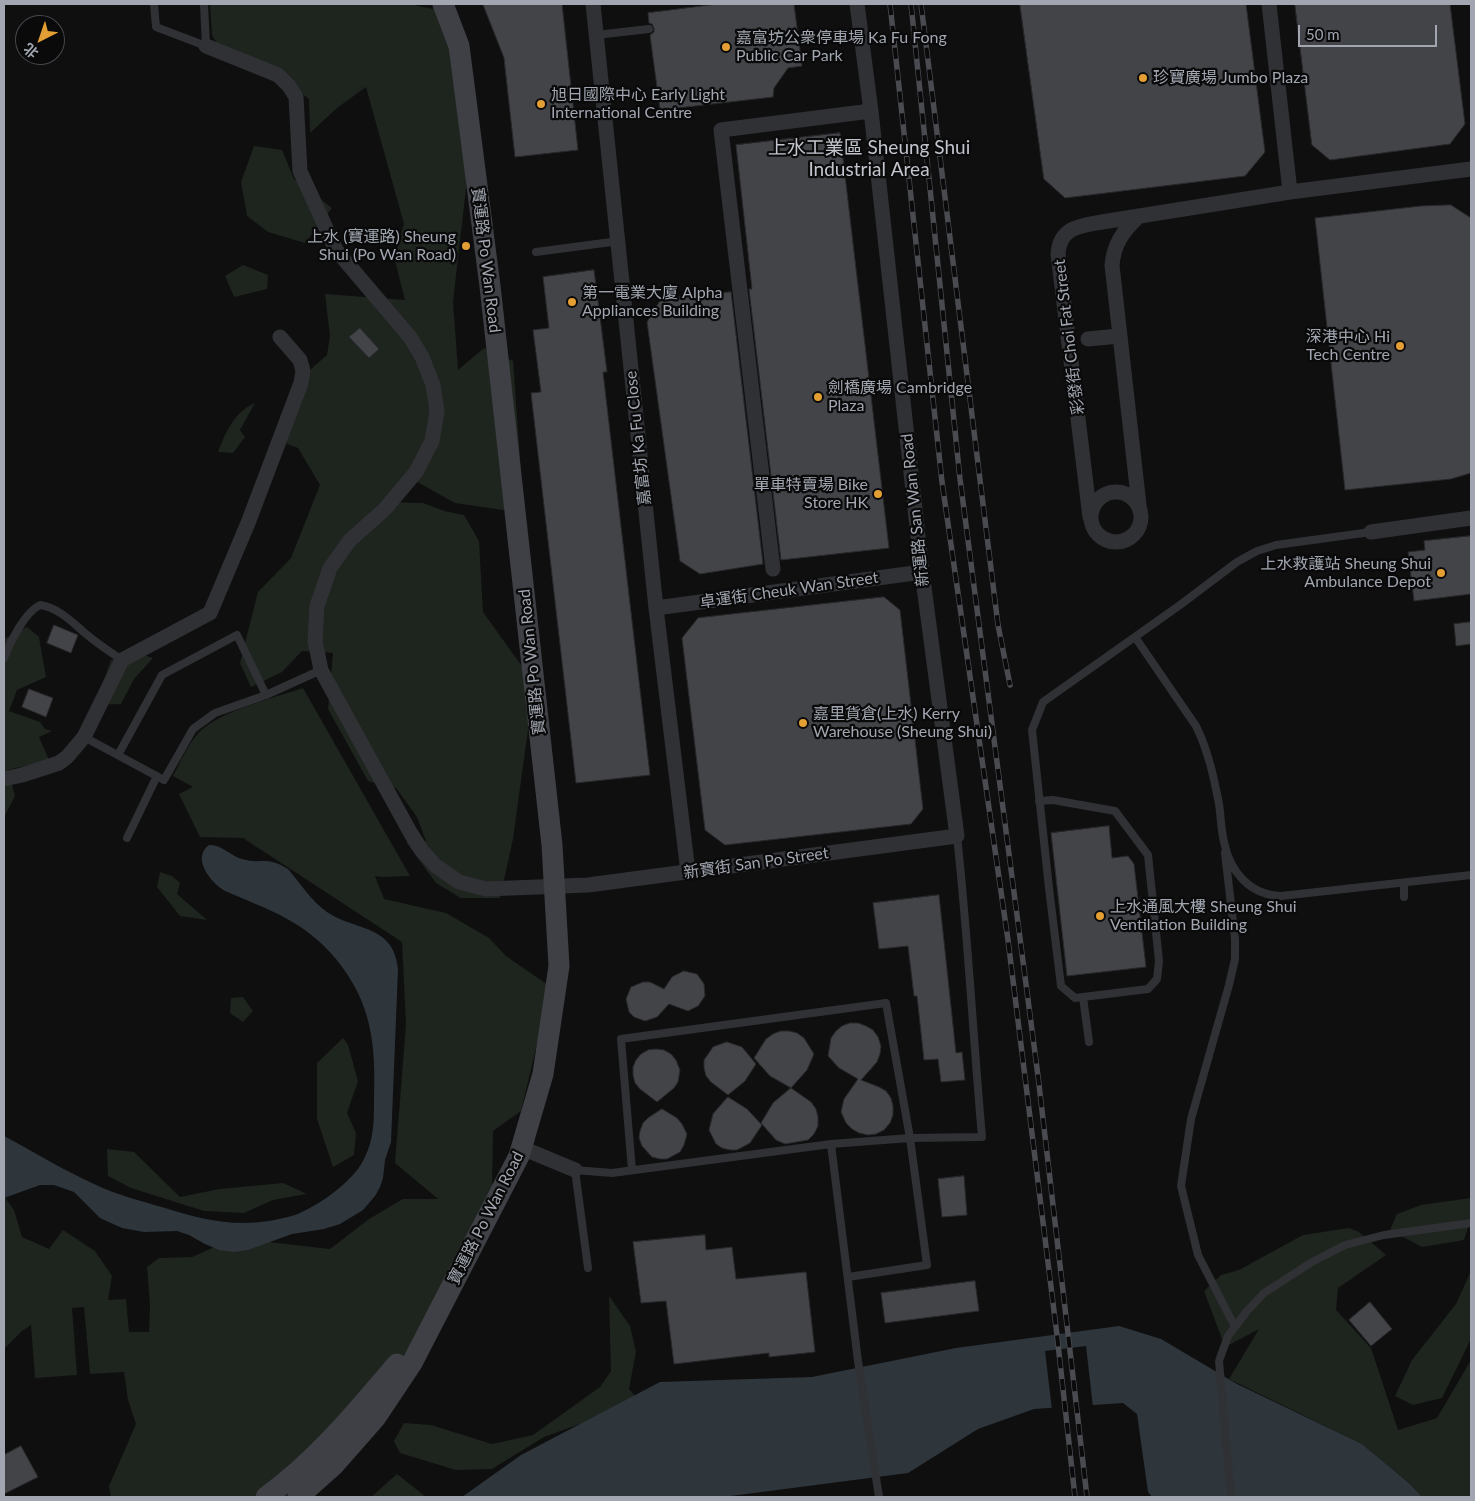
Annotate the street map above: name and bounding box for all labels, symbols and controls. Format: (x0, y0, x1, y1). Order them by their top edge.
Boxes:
north arrow (15, 15, 65, 65)
scale bar (1300, 15, 1439, 47)
text: 50 m (1306, 25, 1340, 43)
place label: 嘉富坊公衆停車場 Ka Fu Fong Public Car Park (736, 28, 947, 66)
text: 北 (20, 40, 41, 62)
marker: 嘉富坊公衆停車場 Ka Fu Fong Public Car Park (720, 41, 732, 53)
place label: 珍寶廣場 Jumbo Plaza (1153, 68, 1308, 88)
marker: 珍寶廣場 Jumbo Plaza (1137, 72, 1149, 84)
place label: 旭日國際中心 Early Light International Centre (551, 85, 725, 123)
marker: 旭日國際中心 Early Light International Centre (535, 98, 547, 110)
district label: 上水工業區 Sheung Shui Industrial Area (768, 137, 970, 181)
street label: 寶運路 Po Wan Road (468, 186, 504, 334)
place label: 上水 (寶運路) Sheung Shui (Po Wan Road) (307, 227, 456, 265)
marker: 上水 (寶運路) Sheung Shui (Po Wan Road) (460, 240, 472, 252)
street label: 彩發街 Choi Fat Street (1050, 258, 1088, 416)
place label: 第一電業大廈 Alpha Appliances Building (582, 283, 723, 321)
marker: 第一電業大廈 Alpha Appliances Building (566, 296, 578, 308)
place label: 深港中心 Hi Tech Centre (1306, 327, 1390, 365)
marker: 深港中心 Hi Tech Centre (1394, 340, 1406, 352)
street label: 嘉富坊 Ka Fu Close (621, 370, 655, 506)
place label: 劍橋廣場 Cambridge Plaza (828, 378, 972, 416)
marker: 劍橋廣場 Cambridge Plaza (812, 391, 824, 403)
street label: 新運路 San Wan Road (897, 433, 933, 587)
place label: 單車特賣場 Bike Store HK (754, 475, 868, 513)
marker: 單車特賣場 Bike Store HK (872, 488, 884, 500)
place label: 上水救護站 Sheung Shui Ambulance Depot (1260, 554, 1431, 592)
marker: 上水救護站 Sheung Shui Ambulance Depot (1435, 567, 1447, 579)
street label: 卓運街 Cheuk Wan Street (699, 568, 879, 612)
street label: 寶運路 Po Wan Road (515, 588, 549, 736)
place label: 嘉里貨倉(上水) Kerry Warehouse (Sheung Shui) (813, 704, 992, 742)
marker: 嘉里貨倉(上水) Kerry Warehouse (Sheung Shui) (797, 717, 809, 729)
street label: 新寶街 San Po Street (682, 843, 830, 883)
place label: 上水通風大樓 Sheung Shui Ventilation Building (1110, 897, 1297, 935)
marker: 上水通風大樓 Sheung Shui Ventilation Building (1094, 910, 1106, 922)
street label: 寶運路 Po Wan Road (444, 1148, 528, 1288)

